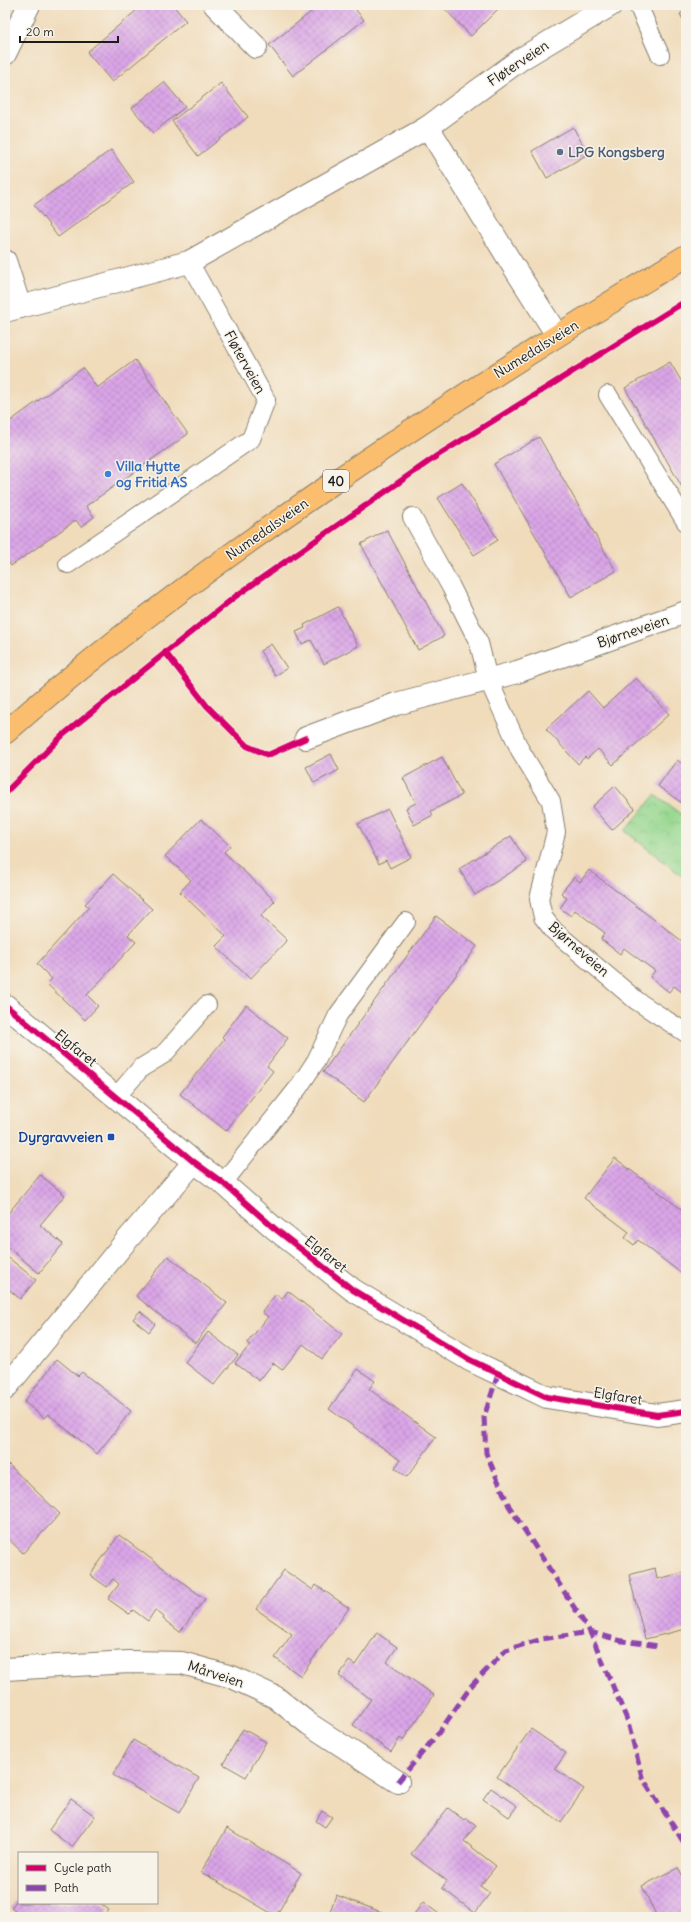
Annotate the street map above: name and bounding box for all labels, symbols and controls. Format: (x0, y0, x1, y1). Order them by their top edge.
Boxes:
scale bar (20, 18, 118, 44)
text: 20 m (26, 24, 54, 39)
street label: Fløterveien (484, 36, 552, 90)
place label: LPG Kongsberg (568, 143, 665, 161)
marker: LPG Kongsberg (555, 147, 565, 157)
street label: Numedalsveien (490, 316, 582, 382)
street label: Fløterveien (220, 327, 270, 397)
place label: Villa Hytte og Fritid AS (116, 457, 188, 491)
marker: Villa Hytte og Fritid AS (103, 469, 113, 479)
road number: 40 (323, 470, 349, 492)
street label: Numedalsveien (222, 494, 312, 564)
street label: Bjørneveien (595, 610, 671, 652)
street label: Bjørneveien (545, 918, 613, 980)
street label: Elgfaret (51, 1026, 101, 1071)
place label: Dyrgravveien (18, 1128, 103, 1146)
marker: Dyrgravveien (106, 1132, 116, 1142)
street label: Elgfaret (301, 1232, 351, 1276)
street label: Elgfaret (592, 1383, 644, 1409)
street label: Mårveien (186, 1656, 246, 1692)
legend (18, 1852, 158, 1904)
text: Cycle path (54, 1860, 111, 1875)
text: Path (54, 1880, 79, 1895)

